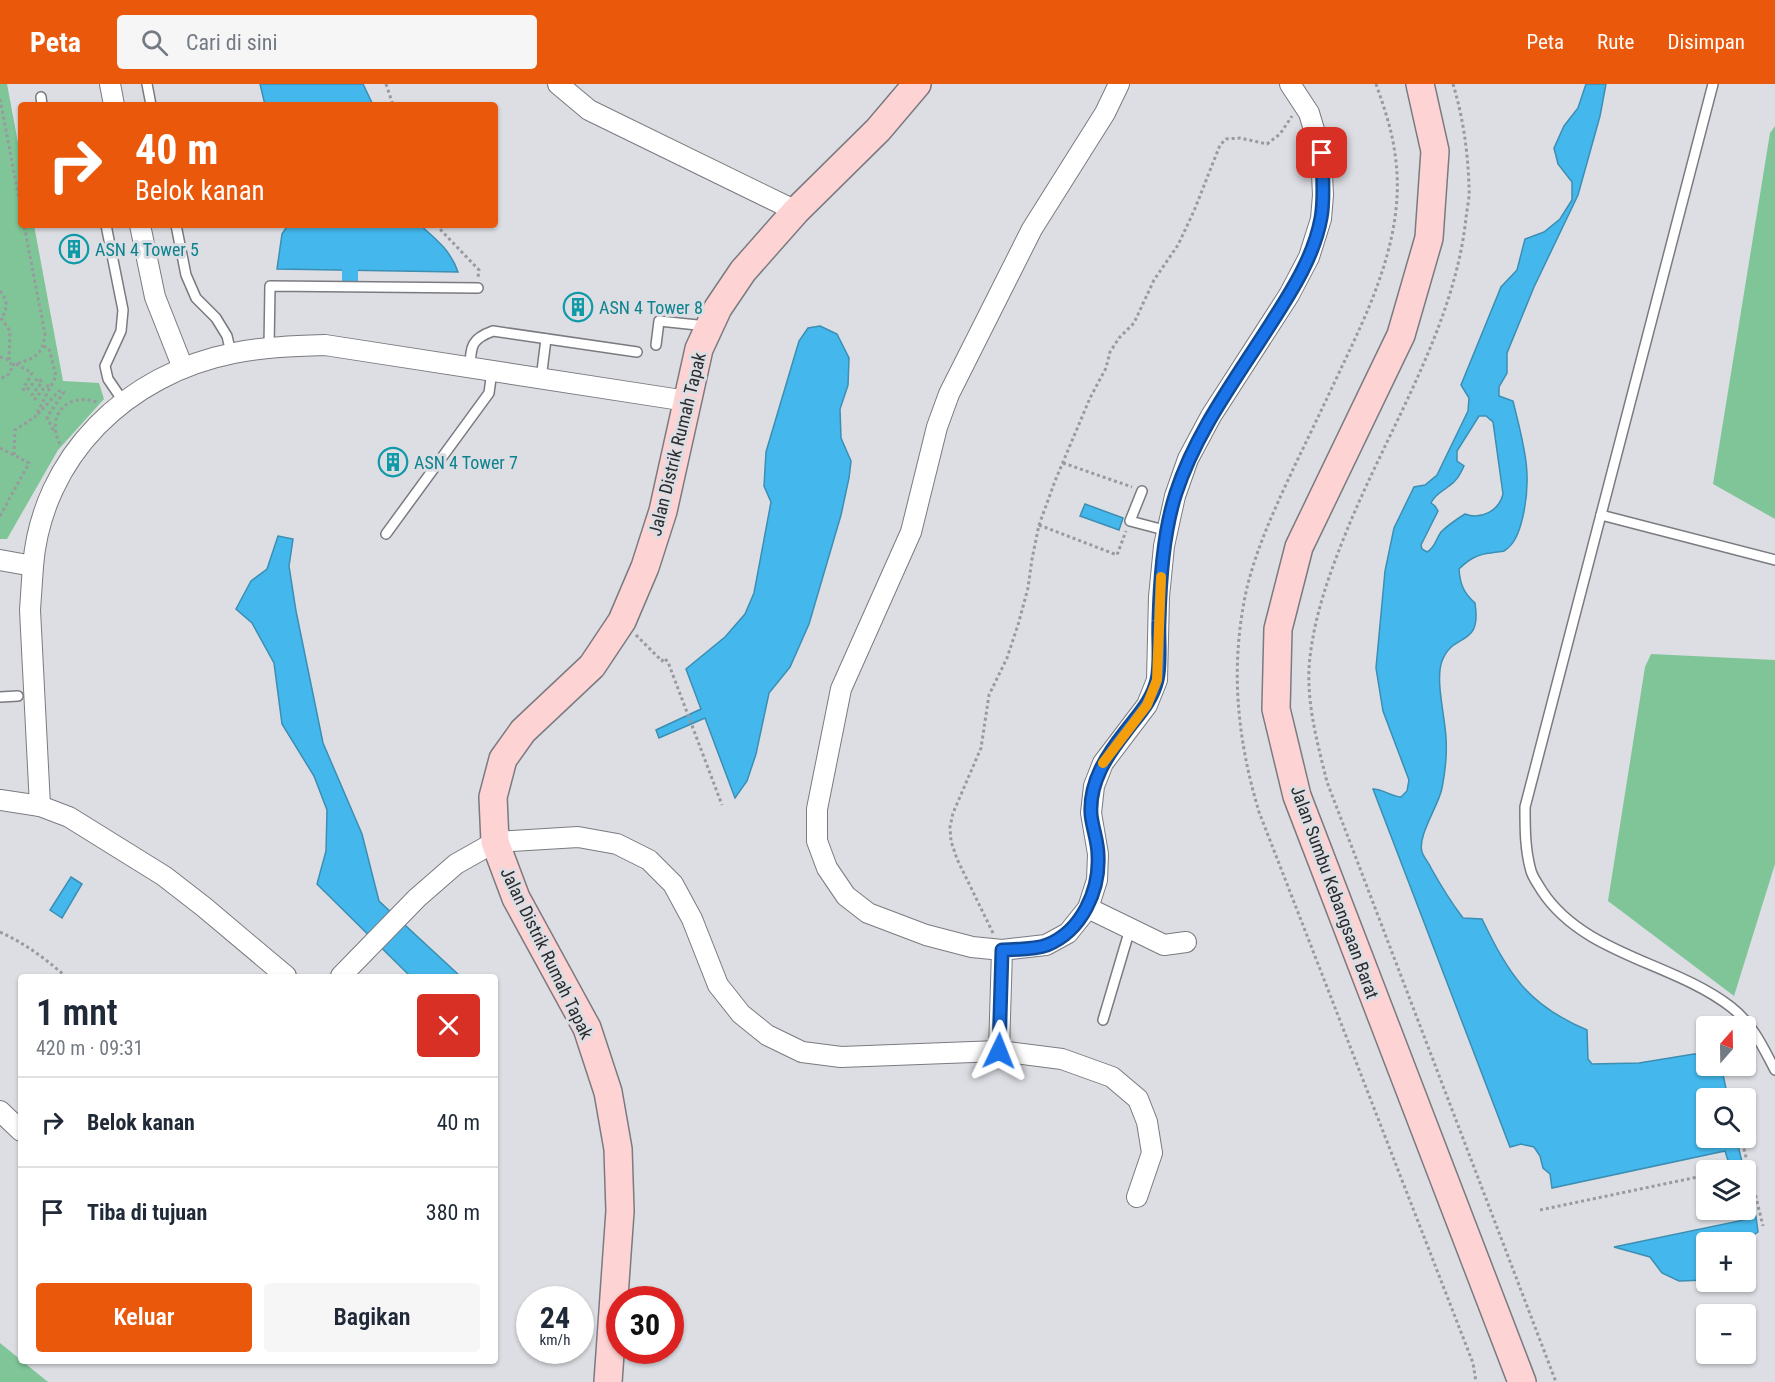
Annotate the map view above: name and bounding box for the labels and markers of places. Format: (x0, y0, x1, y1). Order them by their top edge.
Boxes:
pin (1296, 127, 1347, 178)
building icon: ASN 4 Tower 5 (58, 233, 90, 265)
place label: ASN 4 Tower 5 (95, 239, 199, 260)
building icon: ASN 4 Tower 8 (562, 291, 594, 323)
place label: ASN 4 Tower 8 (599, 297, 703, 318)
building icon: ASN 4 Tower 7 (377, 446, 409, 478)
place label: ASN 4 Tower 7 (414, 452, 518, 473)

